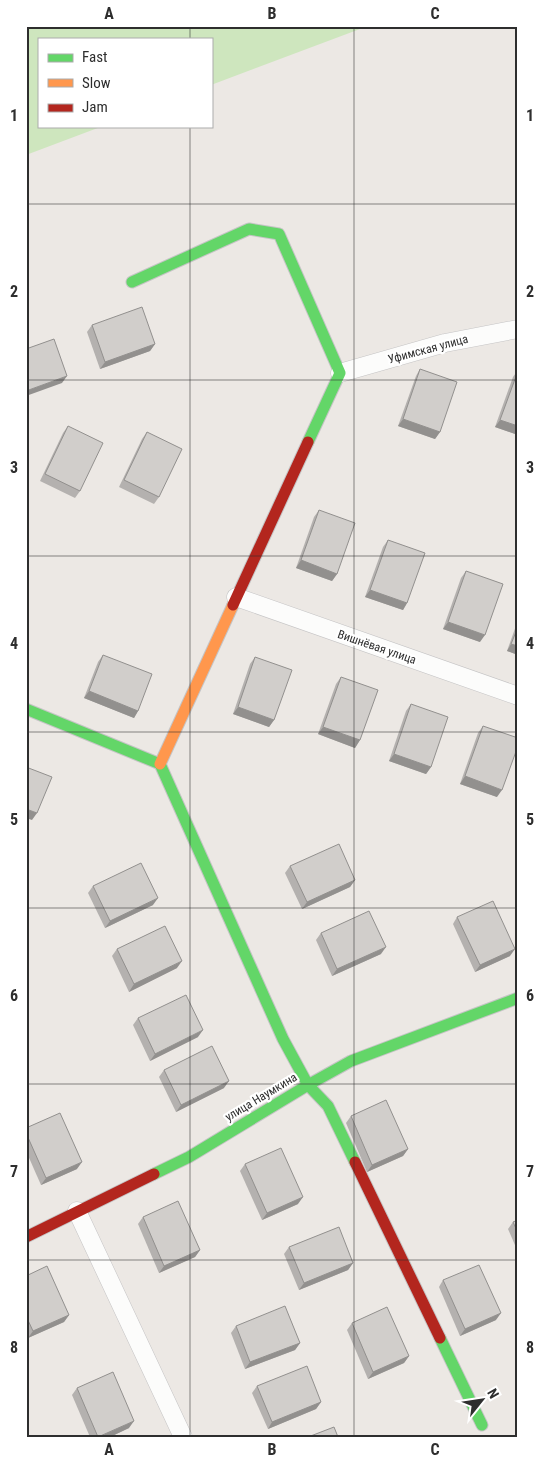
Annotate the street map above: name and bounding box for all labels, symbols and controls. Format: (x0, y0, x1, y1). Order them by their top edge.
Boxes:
text: A (104, 4, 114, 23)
text: B (268, 4, 277, 23)
text: C (430, 4, 440, 23)
legend (38, 38, 212, 128)
text: Fast (82, 48, 107, 66)
text: Slow (82, 74, 111, 92)
text: Jam (82, 98, 108, 116)
text: 1 (10, 106, 18, 125)
text: 1 (526, 106, 534, 125)
text: 2 (10, 282, 18, 301)
text: 2 (526, 282, 534, 301)
street label: Уфимская улица (386, 332, 470, 366)
text: 3 (10, 458, 18, 477)
text: 3 (526, 458, 534, 477)
street label: Вишнёвая улица (336, 627, 418, 667)
text: 4 (10, 634, 18, 653)
text: 4 (526, 634, 534, 653)
text: 5 (10, 810, 18, 829)
text: 5 (526, 810, 534, 829)
text: 6 (10, 986, 18, 1005)
text: 6 (526, 986, 534, 1005)
street label: улица Наумкина (223, 1070, 300, 1124)
text: 7 (10, 1162, 18, 1181)
text: 7 (526, 1162, 534, 1181)
text: 8 (10, 1338, 18, 1357)
text: 8 (526, 1338, 534, 1357)
north arrow (456, 1376, 506, 1426)
text: N (484, 1386, 502, 1401)
text: A (104, 1440, 114, 1459)
text: B (268, 1440, 277, 1459)
text: C (430, 1440, 440, 1459)

